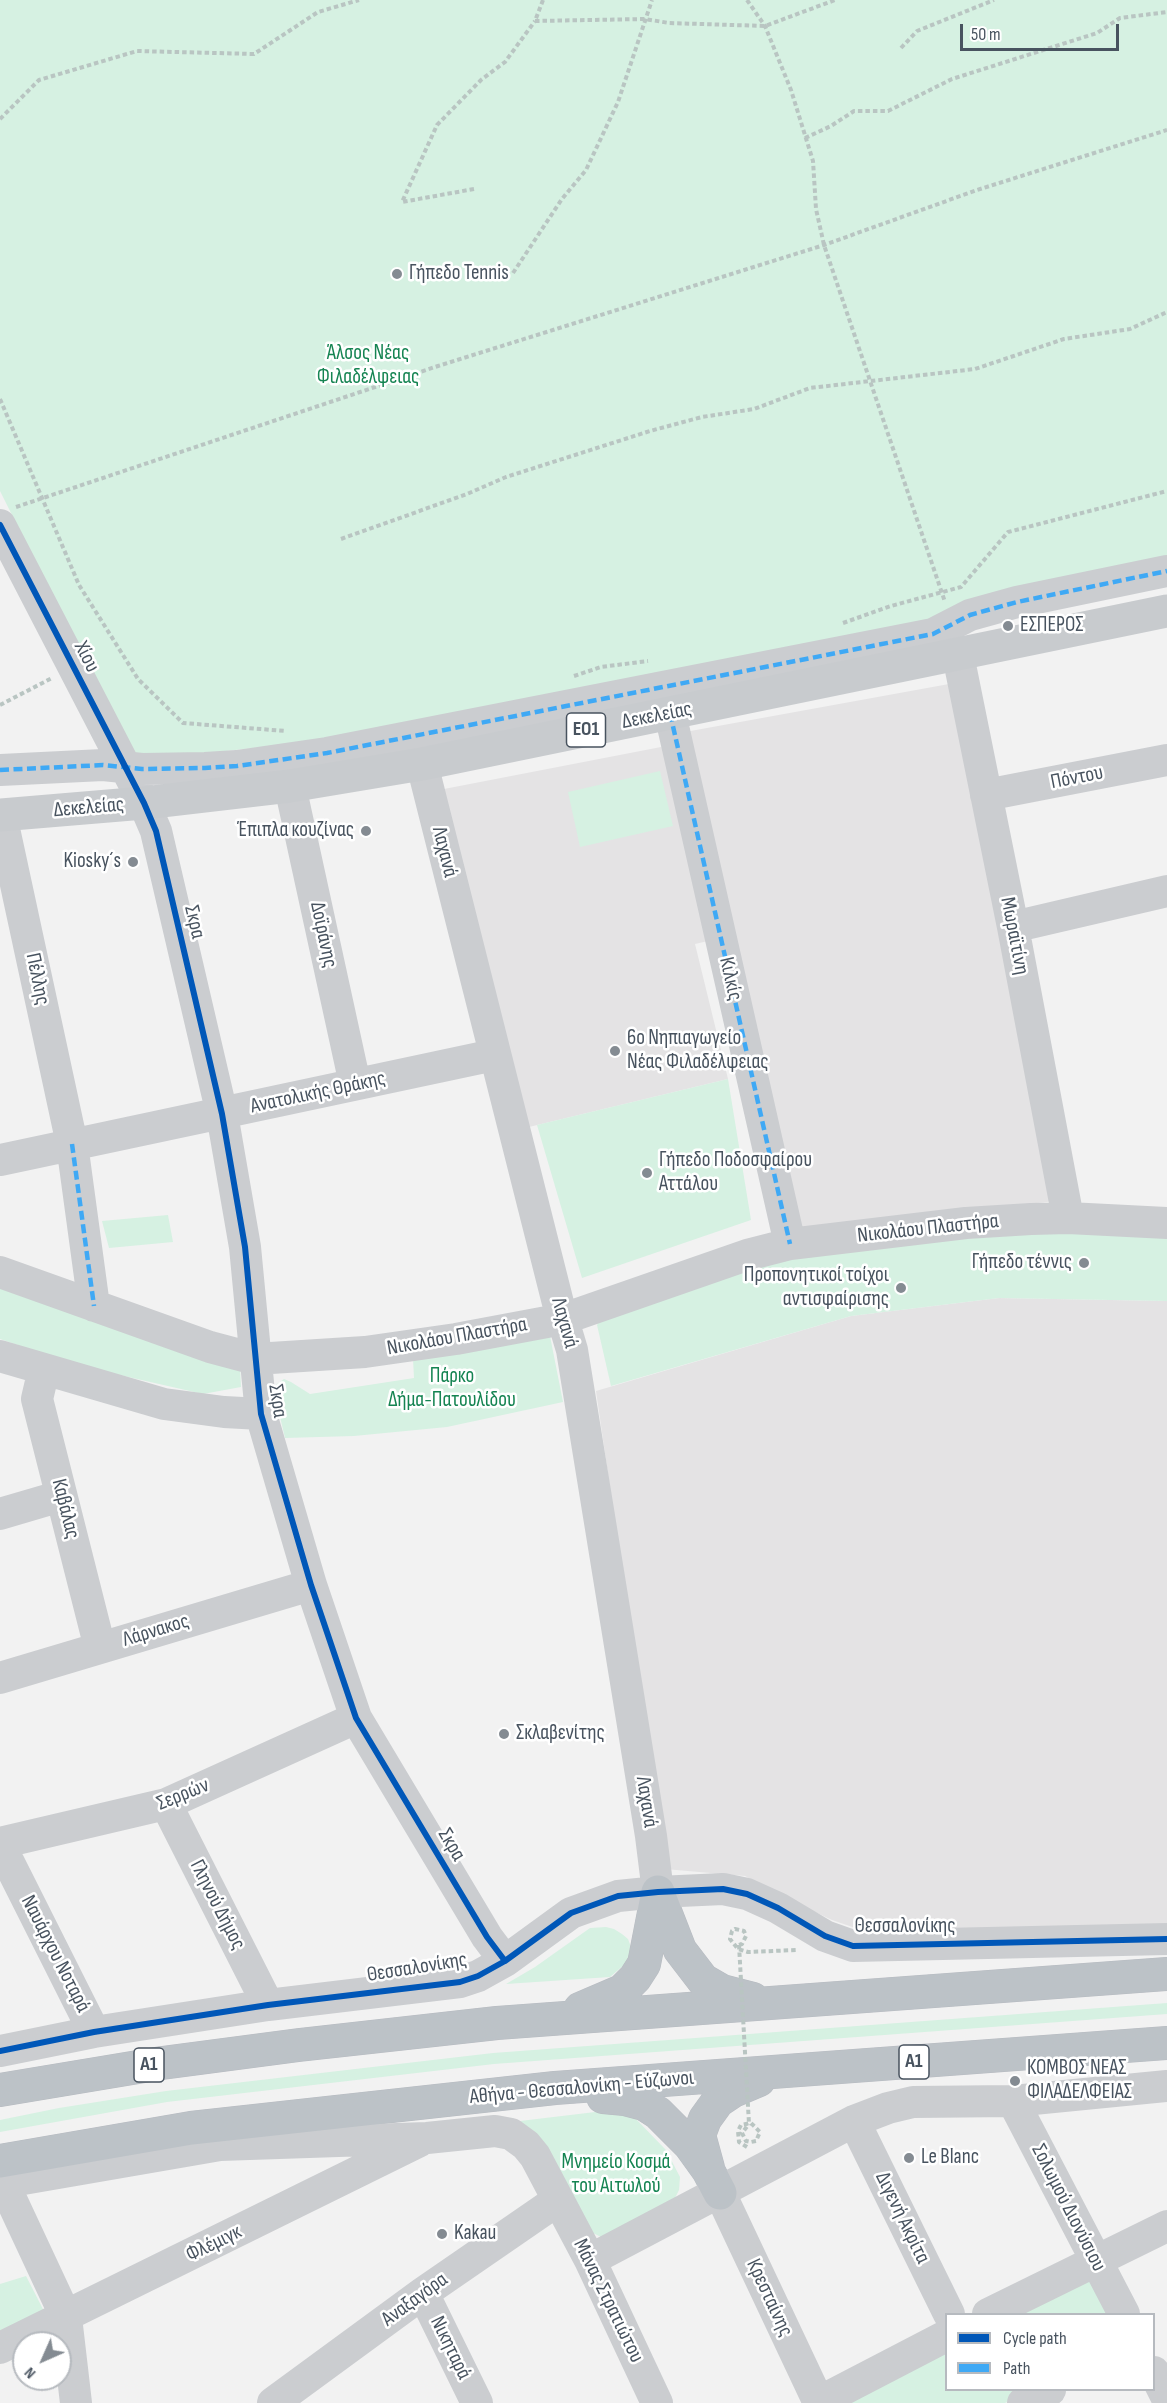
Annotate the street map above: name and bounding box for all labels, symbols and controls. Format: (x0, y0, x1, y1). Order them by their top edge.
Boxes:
scale bar (963, 12, 1122, 50)
text: 50 m (971, 24, 1001, 45)
place label: Γήπεδο Tennis (409, 261, 509, 287)
marker: Γήπεδο Tennis (390, 267, 404, 281)
park label: Άλσος Νέας Φιλαδέλφειας (317, 341, 419, 391)
place label: ΕΣΠΕΡΟΣ (1020, 613, 1083, 639)
marker: ΕΣΠΕΡΟΣ (1001, 619, 1015, 633)
street label: Χίου (68, 637, 104, 677)
street label: Δεκελείας (620, 697, 694, 735)
road number: ΕΟ1 (566, 713, 606, 747)
street label: Πόντου (1049, 761, 1105, 795)
street label: Δεκελείας (53, 792, 125, 824)
place label: Έπιπλα κουζίνας (237, 818, 354, 844)
marker: Έπιπλα κουζίνας (359, 824, 373, 838)
street label: Λαχανά (426, 824, 462, 880)
place label: Kiosky´s (63, 849, 121, 875)
marker: Kiosky´s (126, 855, 140, 869)
street label: Μωραϊτίνη (994, 895, 1034, 977)
street label: Δοϊράνης (304, 900, 342, 970)
street label: Σκρα (178, 903, 210, 941)
street label: Πέλλης (19, 951, 55, 1007)
street label: Κιλκίς (713, 955, 747, 1003)
place label: 6ο Νηπιαγωγείο Νέας Φιλαδέλφειας (627, 1026, 768, 1076)
marker: 6ο Νηπιαγωγείο Νέας Φιλαδέλφειας (608, 1044, 622, 1058)
street label: Ανατολικής Θράκης (248, 1066, 388, 1120)
place label: Γήπεδο Ποδοσφαίρου Αττάλου (659, 1148, 812, 1198)
marker: Γήπεδο Ποδοσφαίρου Αττάλου (640, 1166, 654, 1180)
street label: Νικολάου Πλαστήρα (856, 1209, 1000, 1249)
place label: Γήπεδο τέννις (972, 1250, 1072, 1276)
marker: Γήπεδο τέννις (1077, 1256, 1091, 1270)
place label: Προπονητικοί τοίχοι αντισφαίρισης (744, 1263, 889, 1313)
marker: Προπονητικοί τοίχοι αντισφαίρισης (894, 1281, 908, 1295)
street label: Λαχανά (545, 1295, 583, 1351)
street label: Νικολάου Πλαστήρα (385, 1312, 529, 1362)
park label: Πάρκο Δήμα-Πατουλίδου (388, 1364, 516, 1414)
street label: Σκρα (262, 1383, 292, 1419)
street label: Καβάλας (45, 1476, 85, 1542)
street label: Λάρνακος (120, 1609, 192, 1653)
place label: Σκλαβενίτης (516, 1721, 605, 1747)
marker: Σκλαβενίτης (497, 1727, 511, 1741)
street label: Σερρών (153, 1773, 213, 1817)
street label: Λαχανά (630, 1775, 662, 1829)
street label: Σκρα (432, 1824, 470, 1866)
street label: Γληνού Δήμος (184, 1856, 250, 1954)
street label: Ναυάρχου Νοταρά (15, 1891, 95, 2017)
street label: Θεσσαλονίκης (854, 1914, 956, 1940)
street label: Θεσσαλονίκης (365, 1948, 469, 1988)
road number: Α1 (899, 2045, 929, 2079)
road number: Α1 (134, 2048, 164, 2082)
place label: ΚΟΜΒΟΣ ΝΕΑΣ ΦΙΛΑΔΕΛΦΕΙΑΣ (1027, 2056, 1132, 2106)
street label: Αθήνα - Θεσσαλονίκη - Εύζωνοι (469, 2066, 695, 2110)
marker: ΚΟΜΒΟΣ ΝΕΑΣ ΦΙΛΑΔΕΛΦΕΙΑΣ (1008, 2074, 1022, 2088)
street label: Σολωμού Διονύσιου (1025, 2140, 1111, 2276)
place label: Le Blanc (921, 2145, 979, 2171)
park label: Μνημείο Κοσμά του Αιτωλού (562, 2150, 670, 2200)
marker: Le Blanc (902, 2151, 916, 2165)
street label: Διγενή Ακρίτα (869, 2168, 935, 2268)
street label: Φλέμιγκ (182, 2220, 246, 2268)
place label: Kakau (454, 2221, 496, 2247)
marker: Kakau (435, 2227, 449, 2241)
street label: Μάνας Στρατιώτου (567, 2235, 649, 2367)
street label: Κρεσταίνης (740, 2255, 798, 2341)
street label: Αναξαγόρα (377, 2268, 453, 2332)
street label: Νικηταρά (424, 2312, 476, 2384)
legend (945, 2313, 1155, 2391)
text: Cycle path (1003, 2328, 1067, 2349)
north arrow (12, 2331, 72, 2391)
text: Path (1003, 2358, 1031, 2379)
text: N (21, 2363, 40, 2382)

